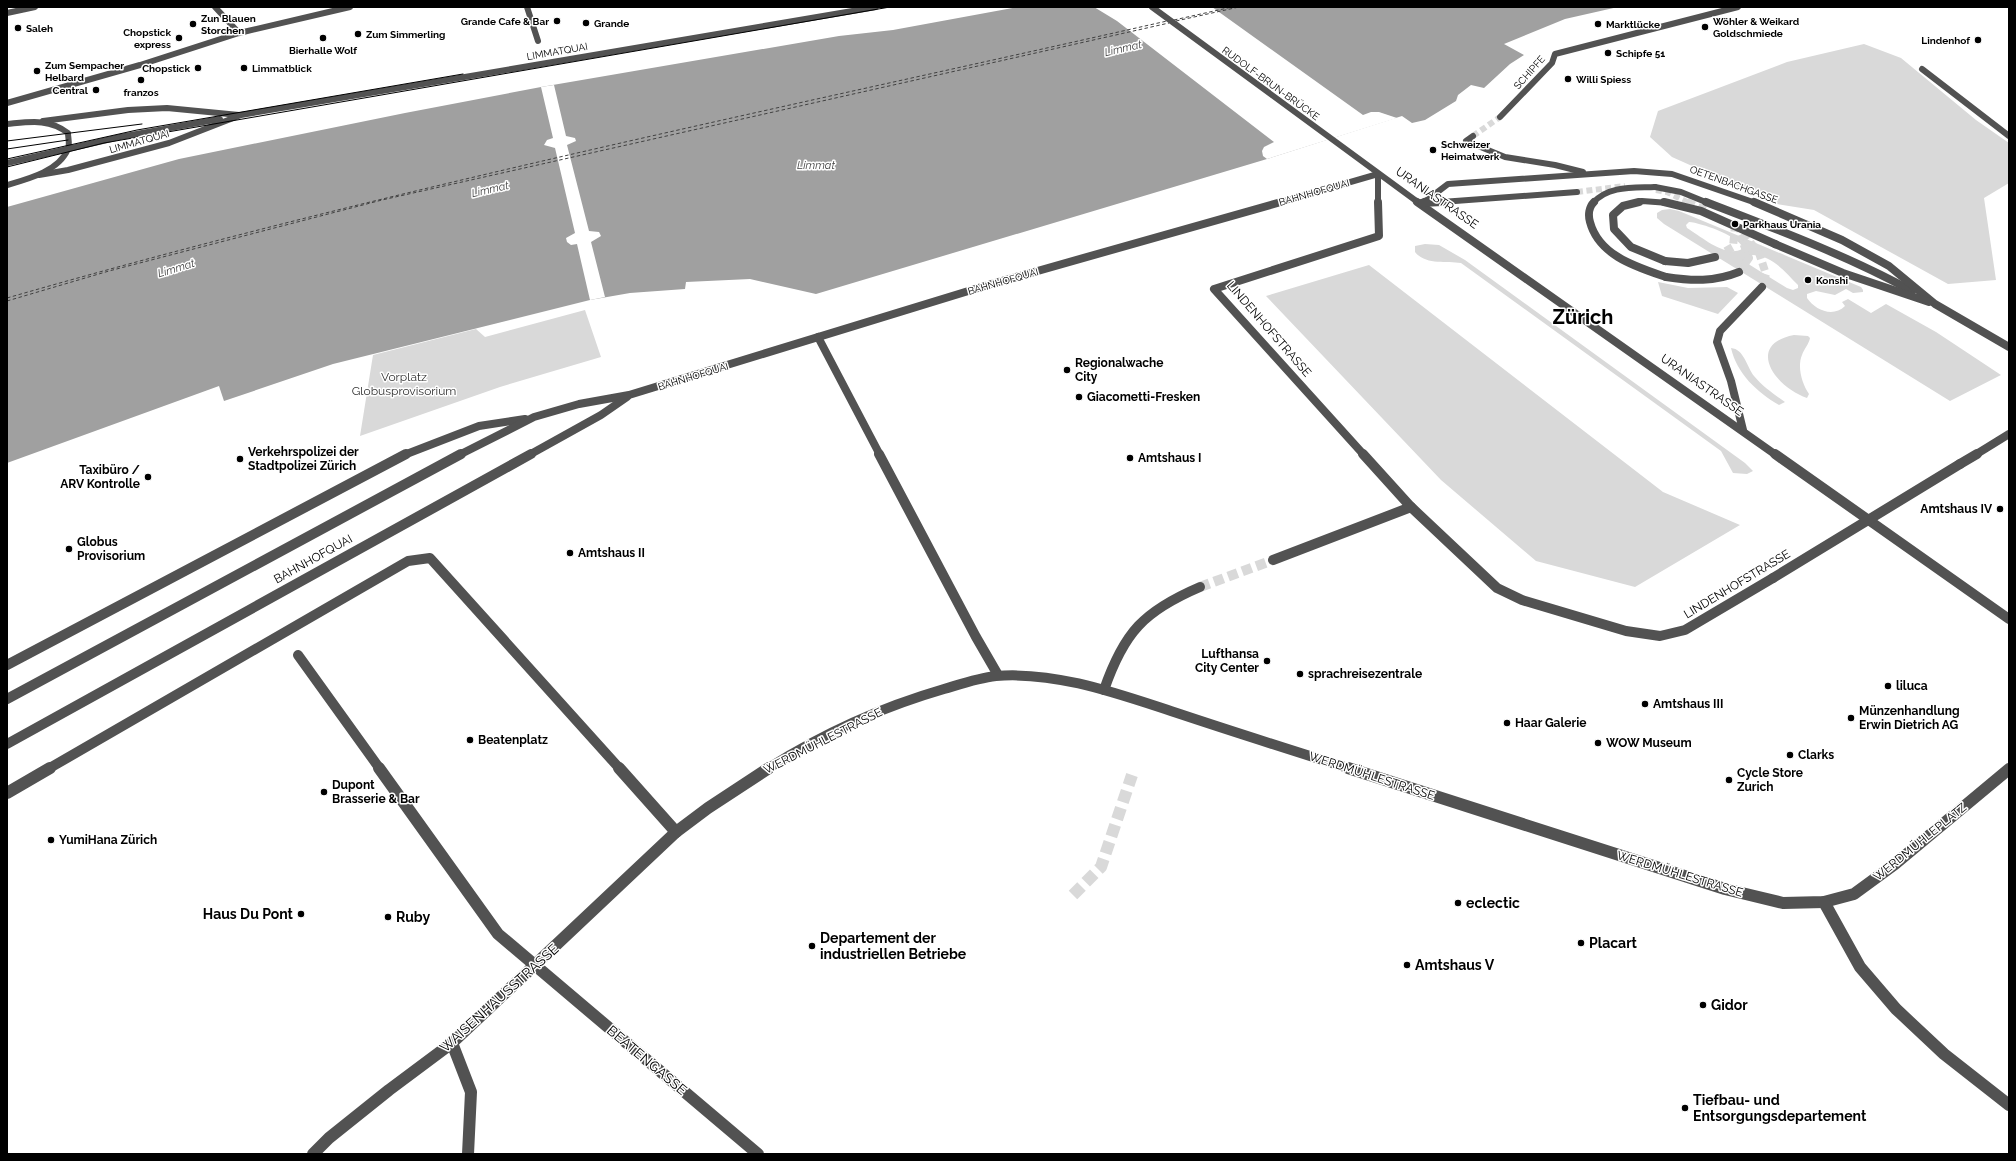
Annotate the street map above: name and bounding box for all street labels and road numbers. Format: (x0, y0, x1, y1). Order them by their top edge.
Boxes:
street label: LIMMATQUAI (526, 41, 588, 62)
street label: RUDOLF-BRUN-BRÜCKE (1220, 44, 1321, 122)
street label: SCHIPFE (1512, 53, 1547, 91)
street label: LIMMATQUAI (108, 128, 170, 155)
street label: OETENBACHGASSE (1688, 163, 1779, 206)
street label: URANIASTRASSE (1393, 164, 1481, 232)
street label: BAHNHOFQUAI (1278, 177, 1351, 208)
street label: BAHNHOFQUAI (967, 266, 1040, 297)
street label: LINDENHOFSTRASSE (1224, 279, 1314, 379)
street label: URANIASTRASSE (1658, 351, 1746, 419)
street label: BAHNHOFQUAI (657, 361, 730, 392)
street label: BAHNHOFQUAI (271, 532, 355, 586)
street label: LINDENHOFSTRASSE (1681, 547, 1793, 621)
street label: WERDMÜHLESTRASSE (761, 705, 885, 777)
street label: WERDMÜHLESTRASSE (1307, 749, 1437, 803)
street label: WERDMÜHLEPLATZ (1871, 800, 1970, 884)
street label: WERDMÜHLESTRASSE (1615, 848, 1745, 900)
street label: WAISENHAUSSTRASSE (436, 941, 562, 1055)
street label: BEATENGASSE (604, 1022, 690, 1098)

